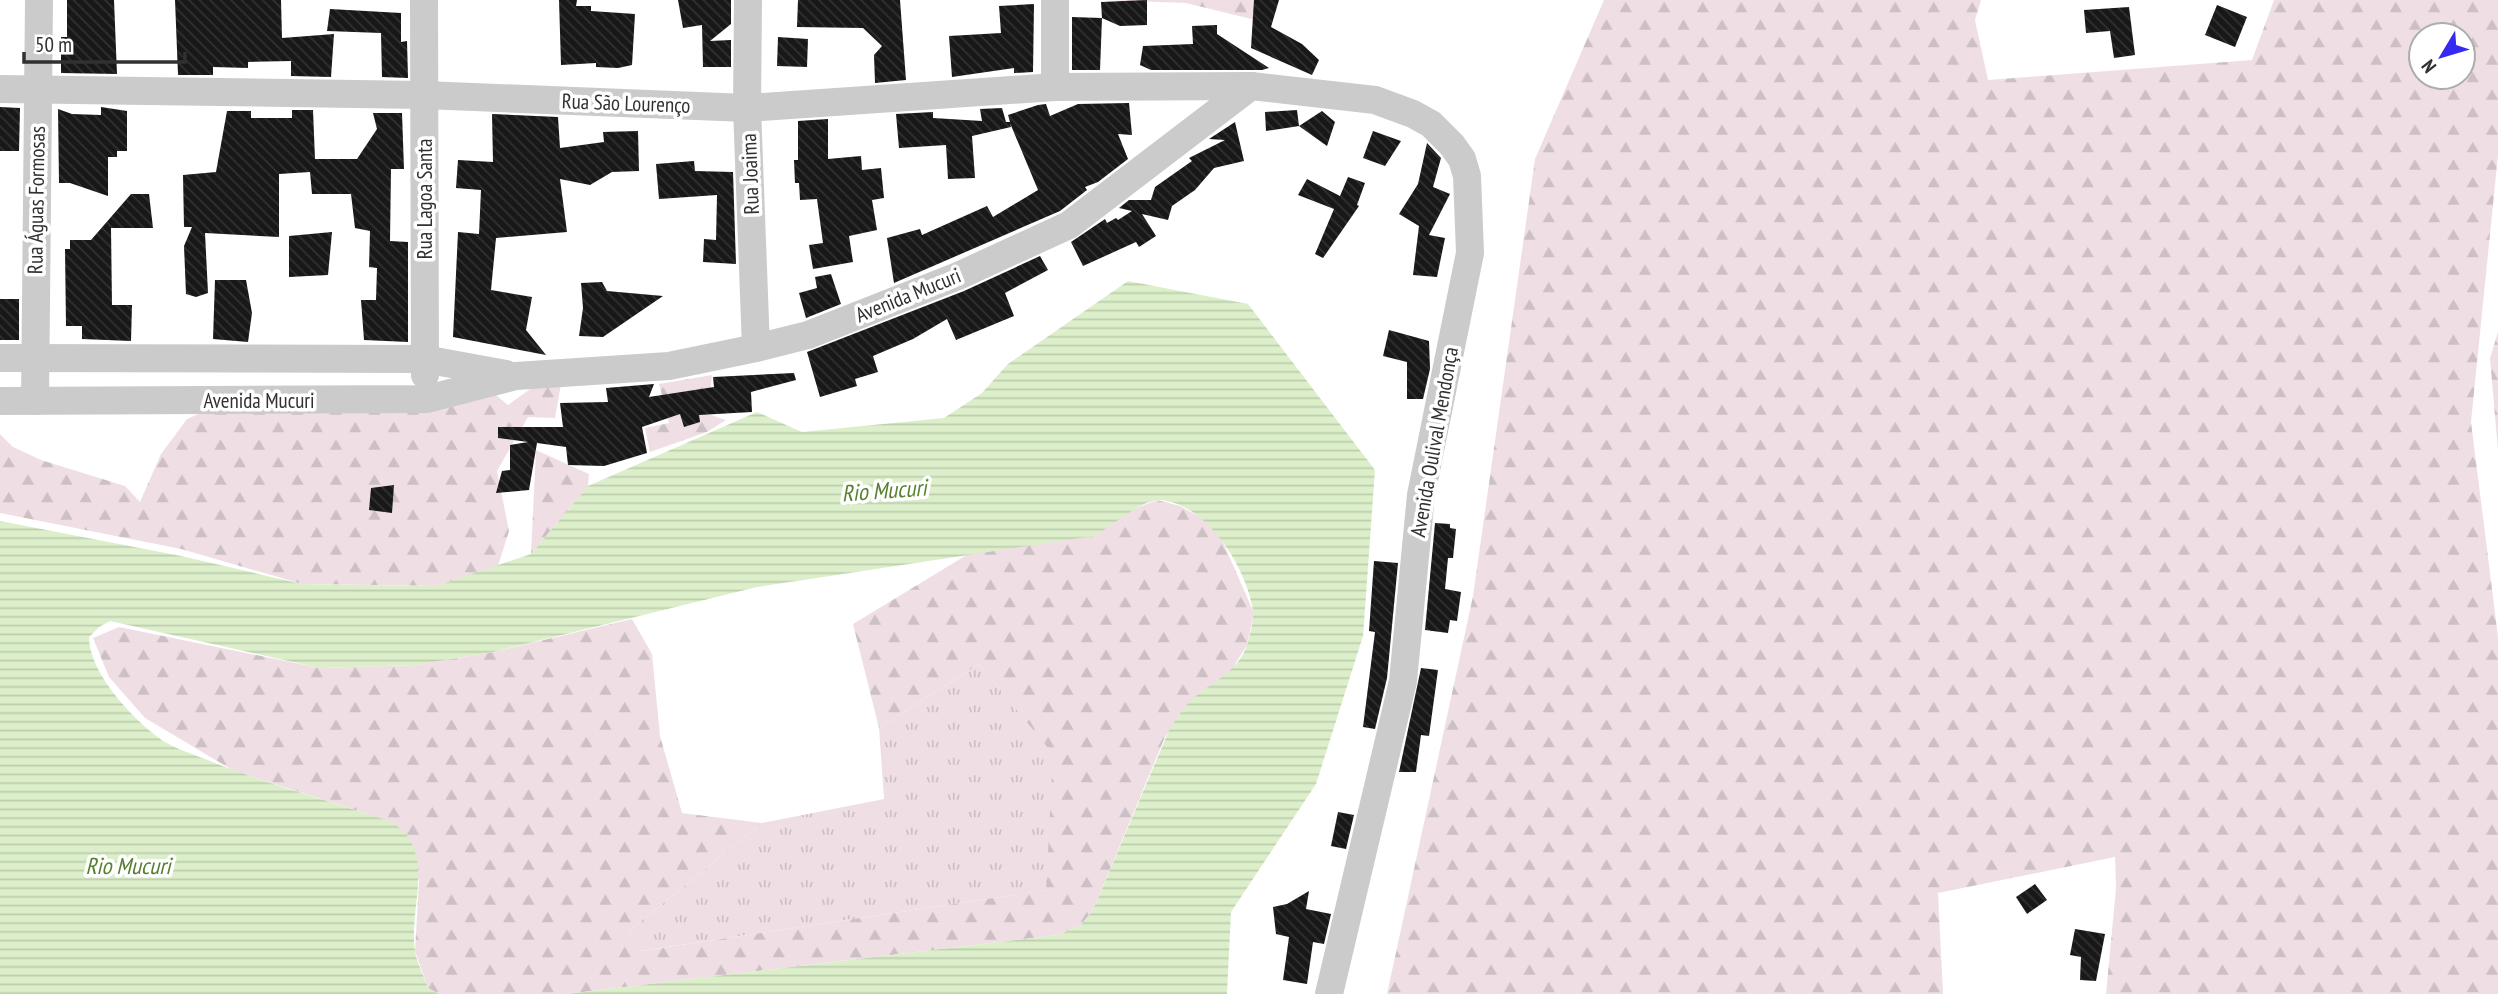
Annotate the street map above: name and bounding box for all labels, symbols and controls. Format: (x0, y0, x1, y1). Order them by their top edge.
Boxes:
scale bar (24, 21, 186, 65)
north arrow (2407, 21, 2477, 91)
text: 50 m (35, 31, 72, 58)
text: N (2416, 55, 2441, 78)
street label: Rua São Lourenço (561, 87, 691, 119)
street label: Rua Águas Formosas (21, 126, 51, 274)
street label: Rua Joaima (735, 133, 765, 215)
street label: Rua Lagoa Santa (411, 139, 438, 259)
street label: Avenida Mucuri (851, 262, 965, 328)
street label: Avenida Oulival Mendonça (1404, 345, 1464, 539)
street label: Avenida Mucuri (203, 387, 315, 414)
water label: Rio Mucuri (841, 472, 930, 507)
water label: Rio Mucuri (86, 851, 173, 880)

